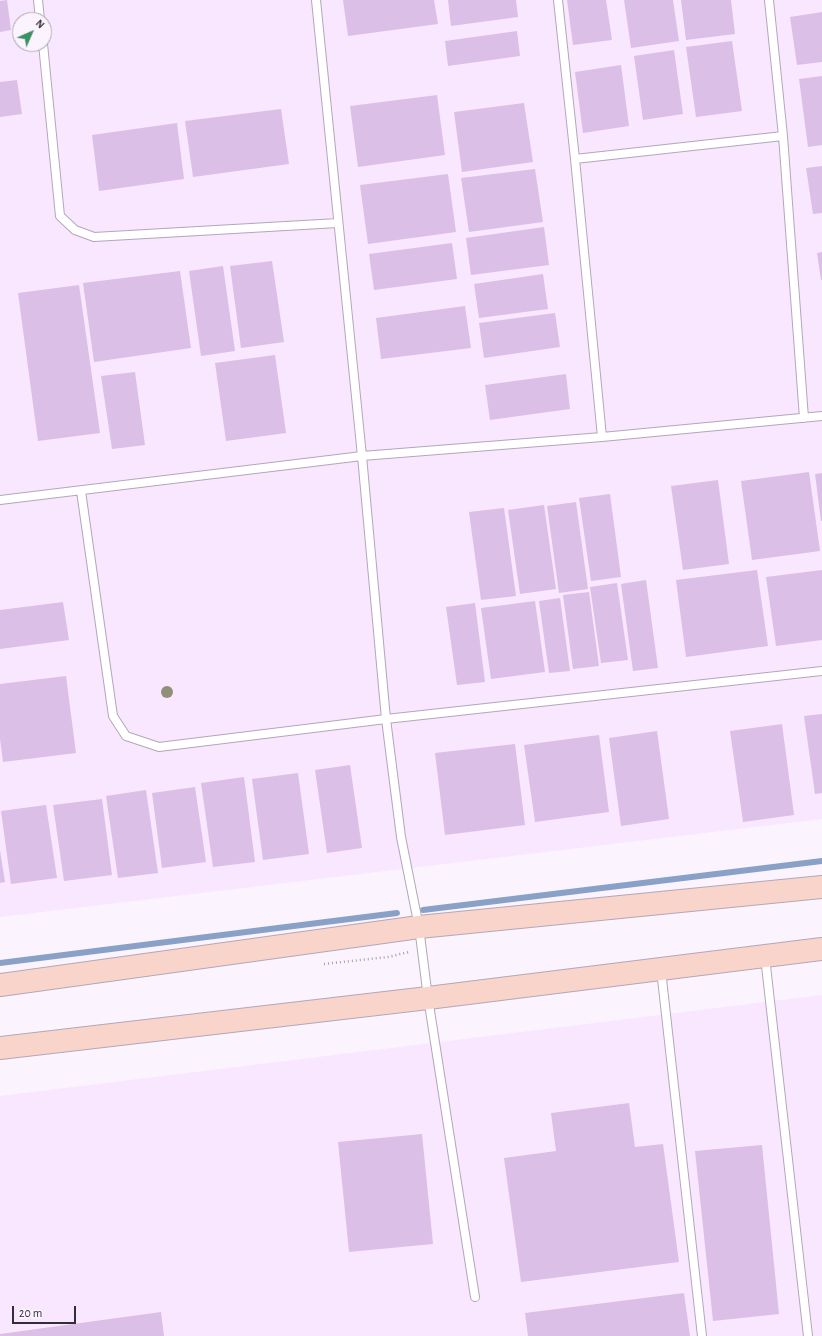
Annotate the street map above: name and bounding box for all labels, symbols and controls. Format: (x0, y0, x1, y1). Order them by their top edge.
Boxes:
north arrow (12, 12, 52, 52)
text: N (34, 17, 47, 30)
scale bar (14, 1298, 78, 1324)
text: 20 m (19, 1307, 42, 1319)

